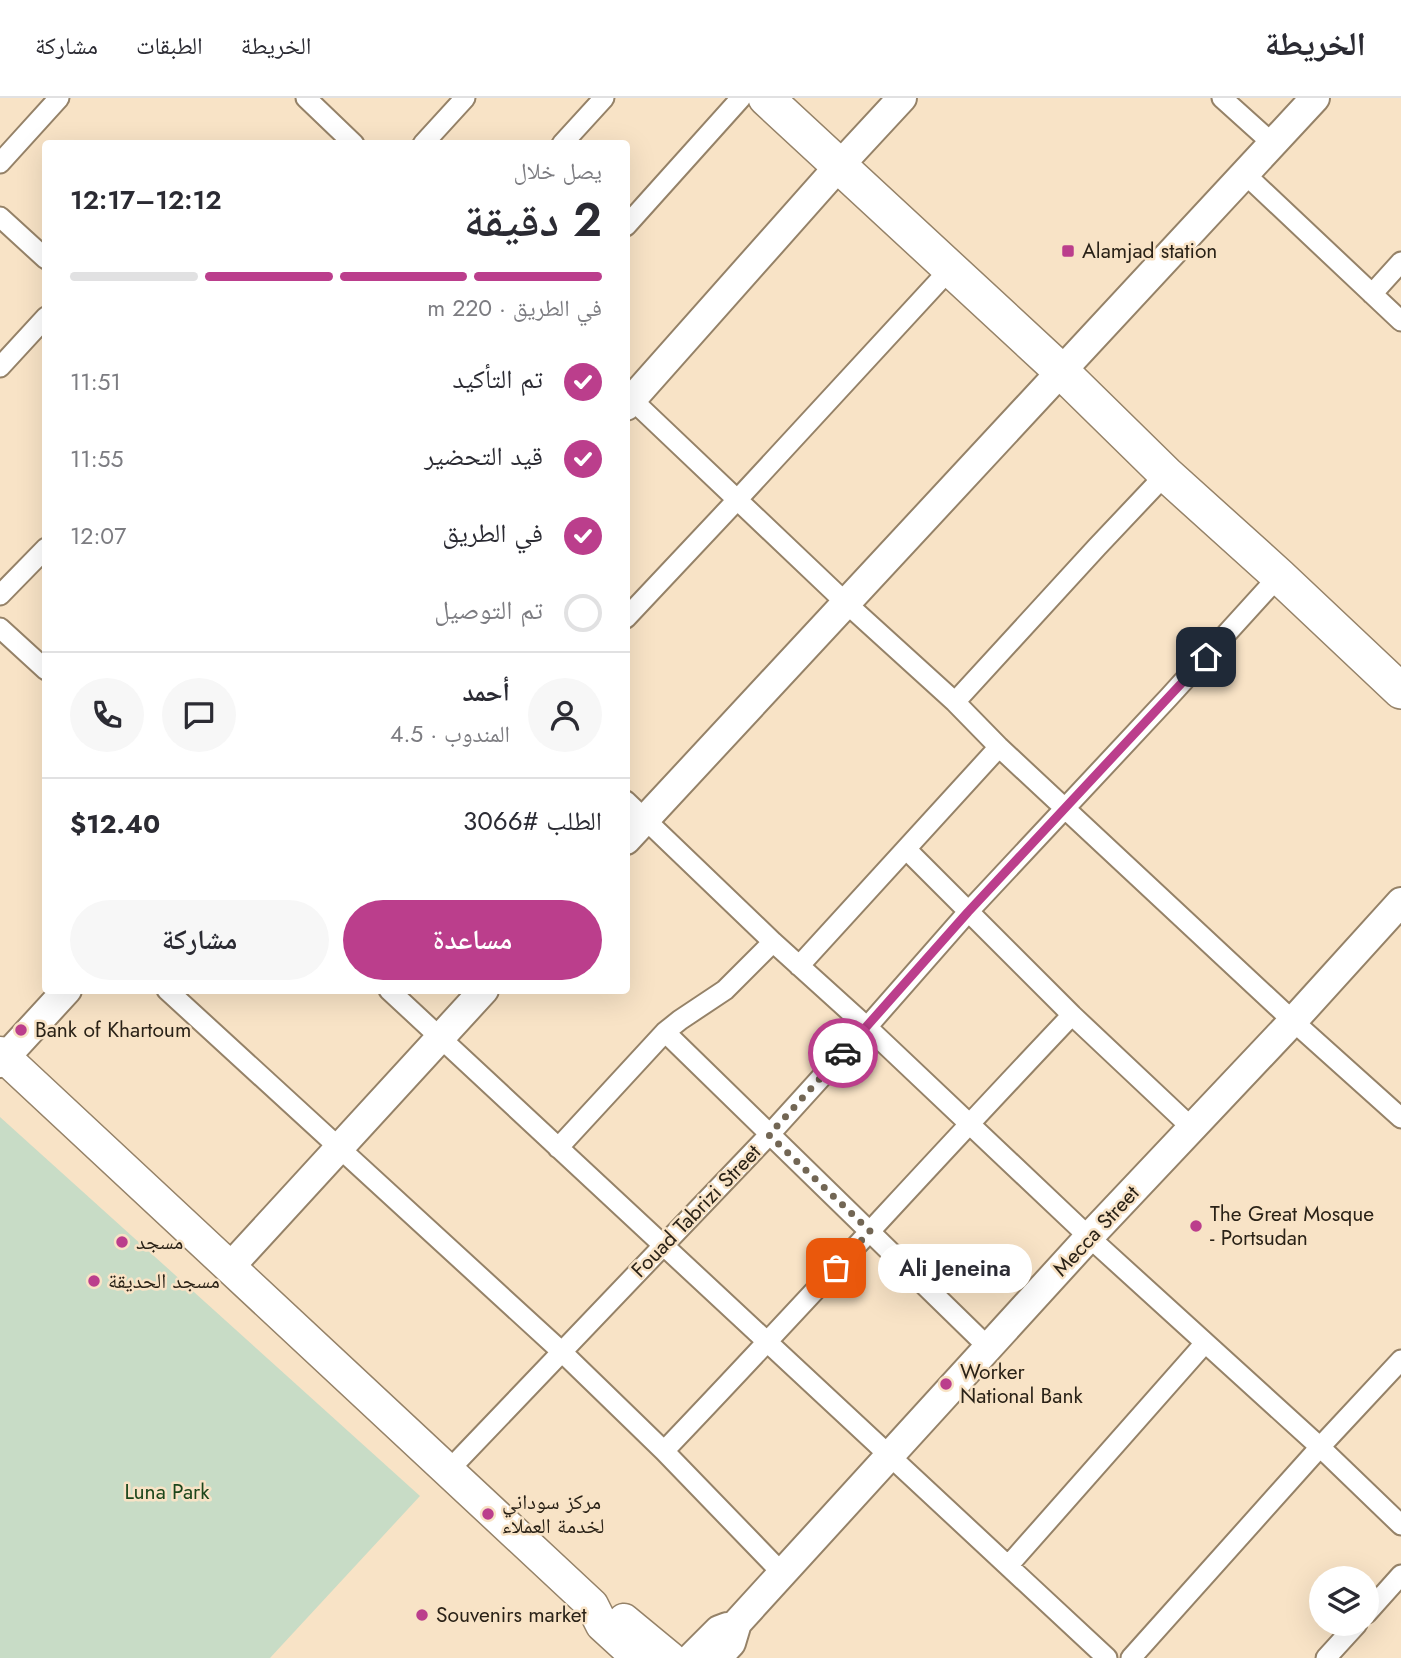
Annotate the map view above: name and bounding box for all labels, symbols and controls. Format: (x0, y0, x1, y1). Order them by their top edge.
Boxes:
text: الخريطة (1265, 20, 1366, 67)
text: مشاركة (35, 28, 98, 63)
text: الطبقات (136, 28, 203, 63)
text: الخريطة (241, 28, 311, 63)
text: يصل خلال (513, 154, 602, 188)
text: 12:12–12:17 (70, 181, 222, 219)
text: 2 دقيقة (464, 187, 602, 253)
place label: Alamjad station (1082, 236, 1217, 266)
marker: Alamjad station (1060, 243, 1076, 259)
text: في الطريق · 220 m (427, 291, 602, 325)
text: تم التأكيد (452, 360, 543, 398)
icon: check (564, 363, 602, 401)
text: 11:51 (70, 365, 121, 399)
text: قيد التحضير (424, 437, 543, 475)
icon: check (564, 440, 602, 478)
text: 11:55 (70, 442, 124, 476)
text: في الطريق (442, 514, 543, 552)
icon: check (564, 517, 602, 555)
text: 12:07 (70, 519, 126, 553)
text: تم التوصيل (434, 591, 543, 629)
pin (1176, 627, 1236, 687)
icon: home (1187, 638, 1225, 676)
text: أحمد (462, 673, 510, 711)
button: phone (70, 678, 144, 752)
button: chat (162, 678, 236, 752)
button: person (528, 678, 602, 752)
text: المندوب · 4.5 (390, 717, 510, 751)
text: الطلب #3066 (463, 802, 602, 840)
text: $12.40 (70, 805, 160, 843)
button: مشاركة (70, 900, 329, 980)
button: مساعدة (343, 900, 602, 980)
place label: Bank of Khartoum (35, 1015, 191, 1045)
courier (808, 1018, 878, 1088)
marker: Bank of Khartoum (13, 1022, 29, 1038)
icon: car (824, 1034, 862, 1072)
street label: Fouad Tabrizi Street (625, 1138, 767, 1284)
street label: Mecca Street (1046, 1179, 1146, 1283)
place label: The Great Mosque - Portsudan (1210, 1199, 1374, 1253)
marker: The Great Mosque - Portsudan (1188, 1218, 1204, 1234)
place label: مسجد (136, 1227, 183, 1257)
marker: مسجد (114, 1234, 130, 1250)
pin (806, 1238, 866, 1298)
callout: Ali Jeneina (878, 1244, 1032, 1292)
icon: bag (817, 1249, 855, 1287)
text: Ali Jeneina (899, 1251, 1011, 1285)
place label: مسجد الحديقة (108, 1266, 220, 1296)
marker: مسجد الحديقة (86, 1273, 102, 1289)
place label: Worker National Bank (960, 1357, 1083, 1411)
marker: Worker National Bank (938, 1376, 954, 1392)
park label: Luna Park (125, 1477, 210, 1507)
place label: مركز سوداني لخدمة العملاء (502, 1487, 605, 1541)
marker: مركز سوداني لخدمة العملاء (480, 1506, 496, 1522)
map controls (1309, 1566, 1379, 1636)
button: layers (1309, 1566, 1379, 1636)
place label: Souvenirs market (436, 1600, 587, 1630)
marker: Souvenirs market (414, 1607, 430, 1623)

